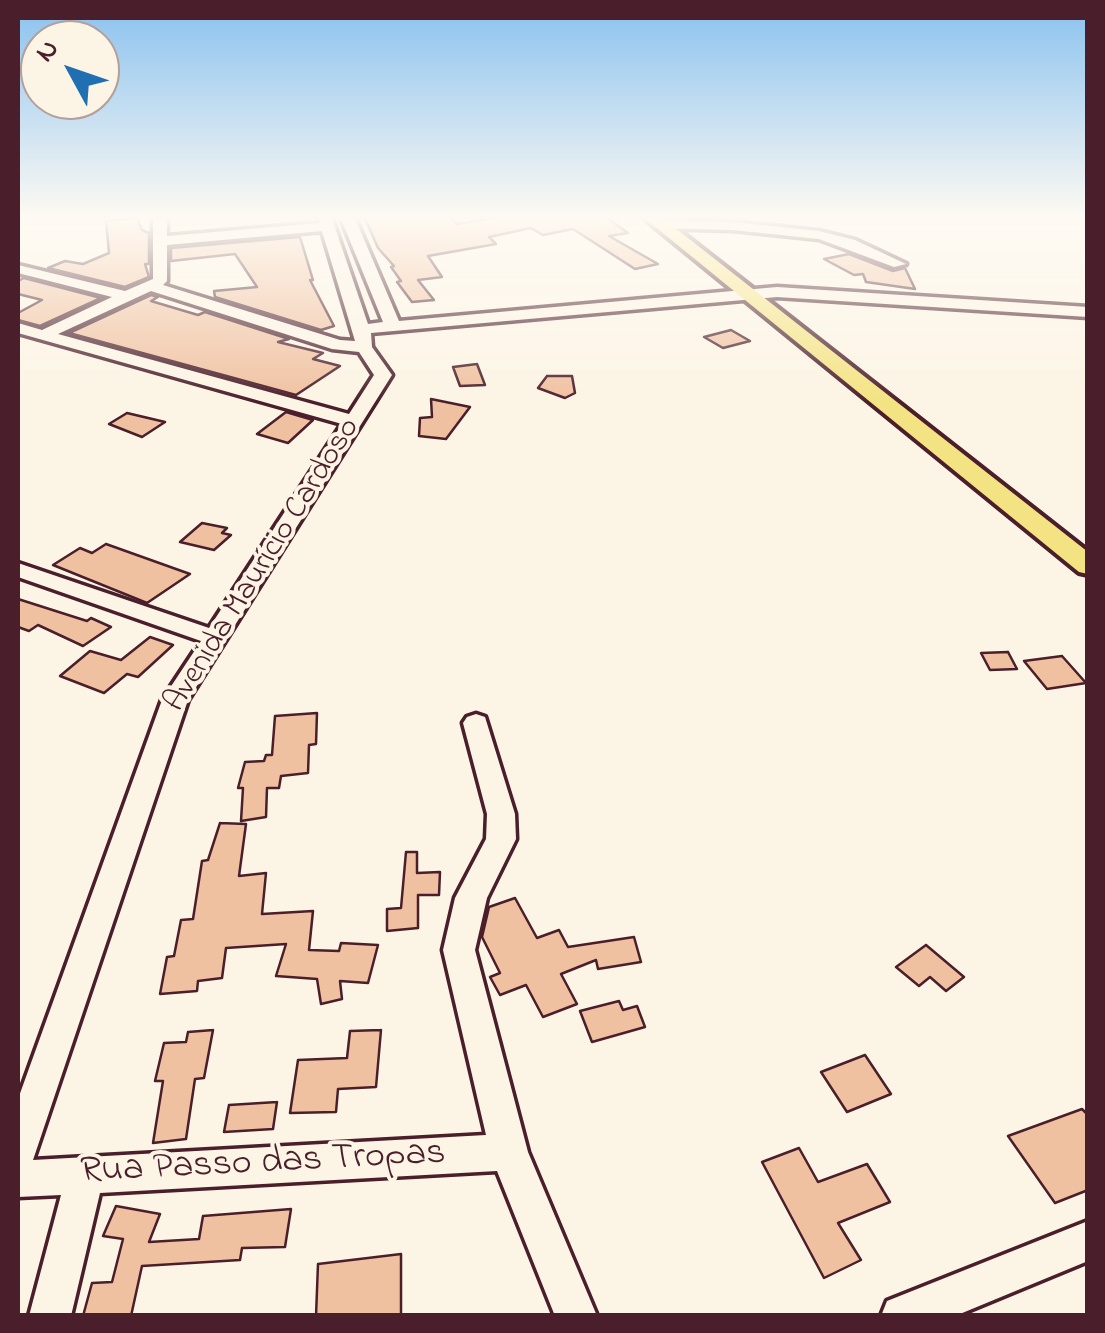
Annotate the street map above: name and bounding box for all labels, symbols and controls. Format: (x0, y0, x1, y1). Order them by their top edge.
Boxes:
north arrow (20, 20, 120, 120)
text: N (26, 31, 70, 72)
street label: Avenida Maurício Cardoso (158, 412, 370, 720)
street label: Rua Passo das Tropas (79, 1133, 447, 1197)

